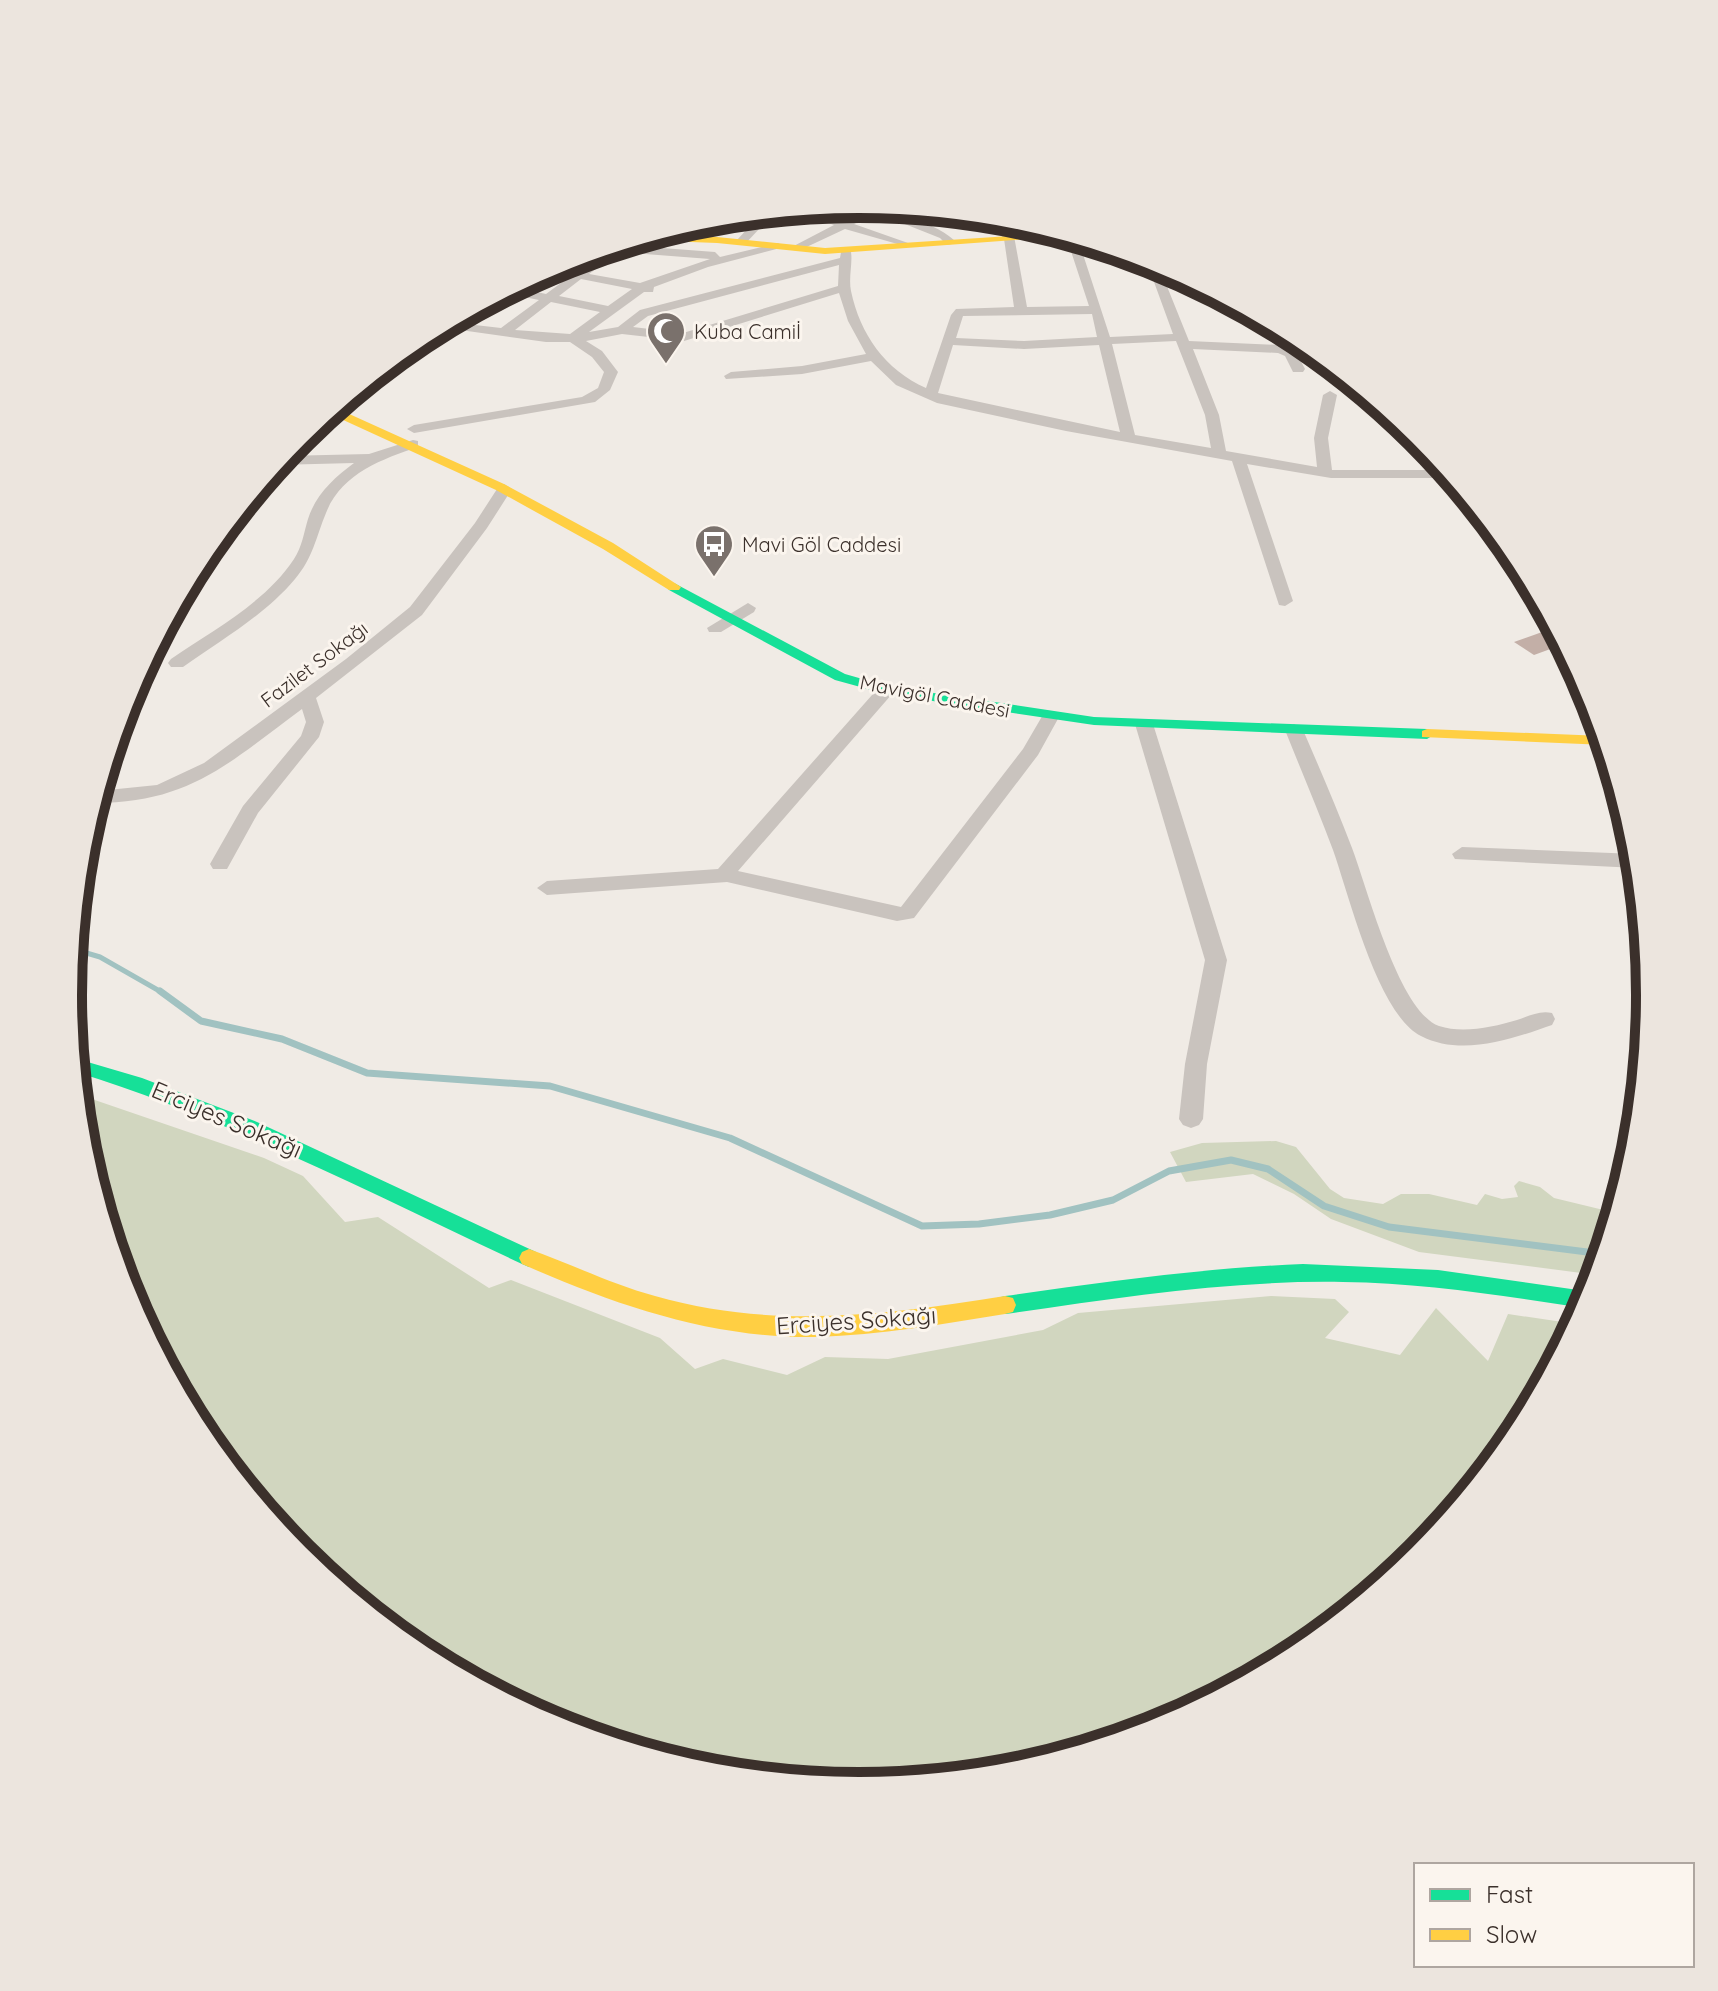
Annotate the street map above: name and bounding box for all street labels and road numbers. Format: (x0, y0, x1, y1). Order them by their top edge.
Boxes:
street label: Fazilet Sokağı (255, 616, 373, 712)
street label: Mavigöl Caddesi (858, 669, 1012, 723)
street label: Erciyes Sokağı (147, 1074, 307, 1164)
street label: Erciyes Sokağı (775, 1299, 937, 1341)

